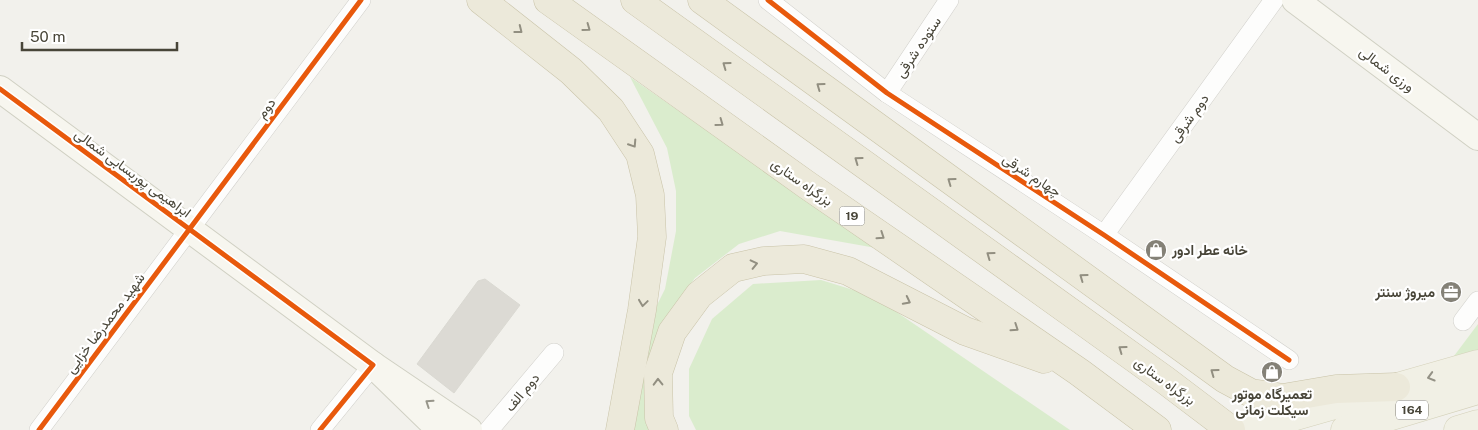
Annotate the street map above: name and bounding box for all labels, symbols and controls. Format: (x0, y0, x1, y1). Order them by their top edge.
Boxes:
street label: ستوده شرقی (892, 14, 945, 81)
scale bar (22, 20, 178, 52)
one-way arrow (582, 22, 591, 31)
one-way arrow (513, 25, 522, 33)
text: 50 m (30, 28, 65, 45)
street label: ورزی شمالی (1356, 43, 1418, 96)
one-way arrow (722, 62, 731, 71)
one-way arrow (816, 83, 826, 92)
street label: دوم شرقی (1166, 91, 1213, 146)
street label: دوم (253, 94, 280, 122)
one-way arrow (714, 117, 724, 126)
street label: ابراهیمی پوربسابی شمالی (71, 125, 194, 222)
one-way arrow (627, 138, 636, 148)
street label: چهارم شرقی (999, 150, 1064, 201)
street label: بزرگراه ستاری (768, 155, 836, 210)
one-way arrow (854, 157, 863, 166)
one-way arrow (947, 178, 957, 187)
road number: 19 (840, 207, 864, 226)
one-way arrow (876, 230, 885, 239)
shop icon: خانه عطر ادور (1144, 238, 1168, 262)
place label: خانه عطر ادور (1171, 242, 1248, 259)
one-way arrow (986, 251, 995, 261)
one-way arrow (749, 259, 758, 270)
street label: شهید محمدرضا خزایی (62, 270, 149, 377)
one-way arrow (1080, 274, 1089, 282)
office icon: میروژ سنتر (1439, 280, 1463, 304)
place label: میروژ سنتر (1374, 284, 1435, 301)
one-way arrow (902, 295, 911, 305)
one-way arrow (638, 298, 648, 307)
one-way arrow (1010, 322, 1019, 331)
one-way arrow (1118, 346, 1128, 355)
street label: بزرگراه ستاری (1131, 354, 1199, 409)
shop icon: تعمیرگاه موتور سیکلت زمانی (1260, 360, 1284, 384)
street label: دوم الف (501, 369, 544, 415)
one-way arrow (1210, 369, 1220, 378)
one-way arrow (1427, 371, 1435, 382)
one-way arrow (653, 378, 664, 386)
place label: تعمیرگاه موتور سیکلت زمانی (1231, 386, 1313, 419)
one-way arrow (425, 400, 435, 409)
road number: 164 (1396, 400, 1428, 420)

